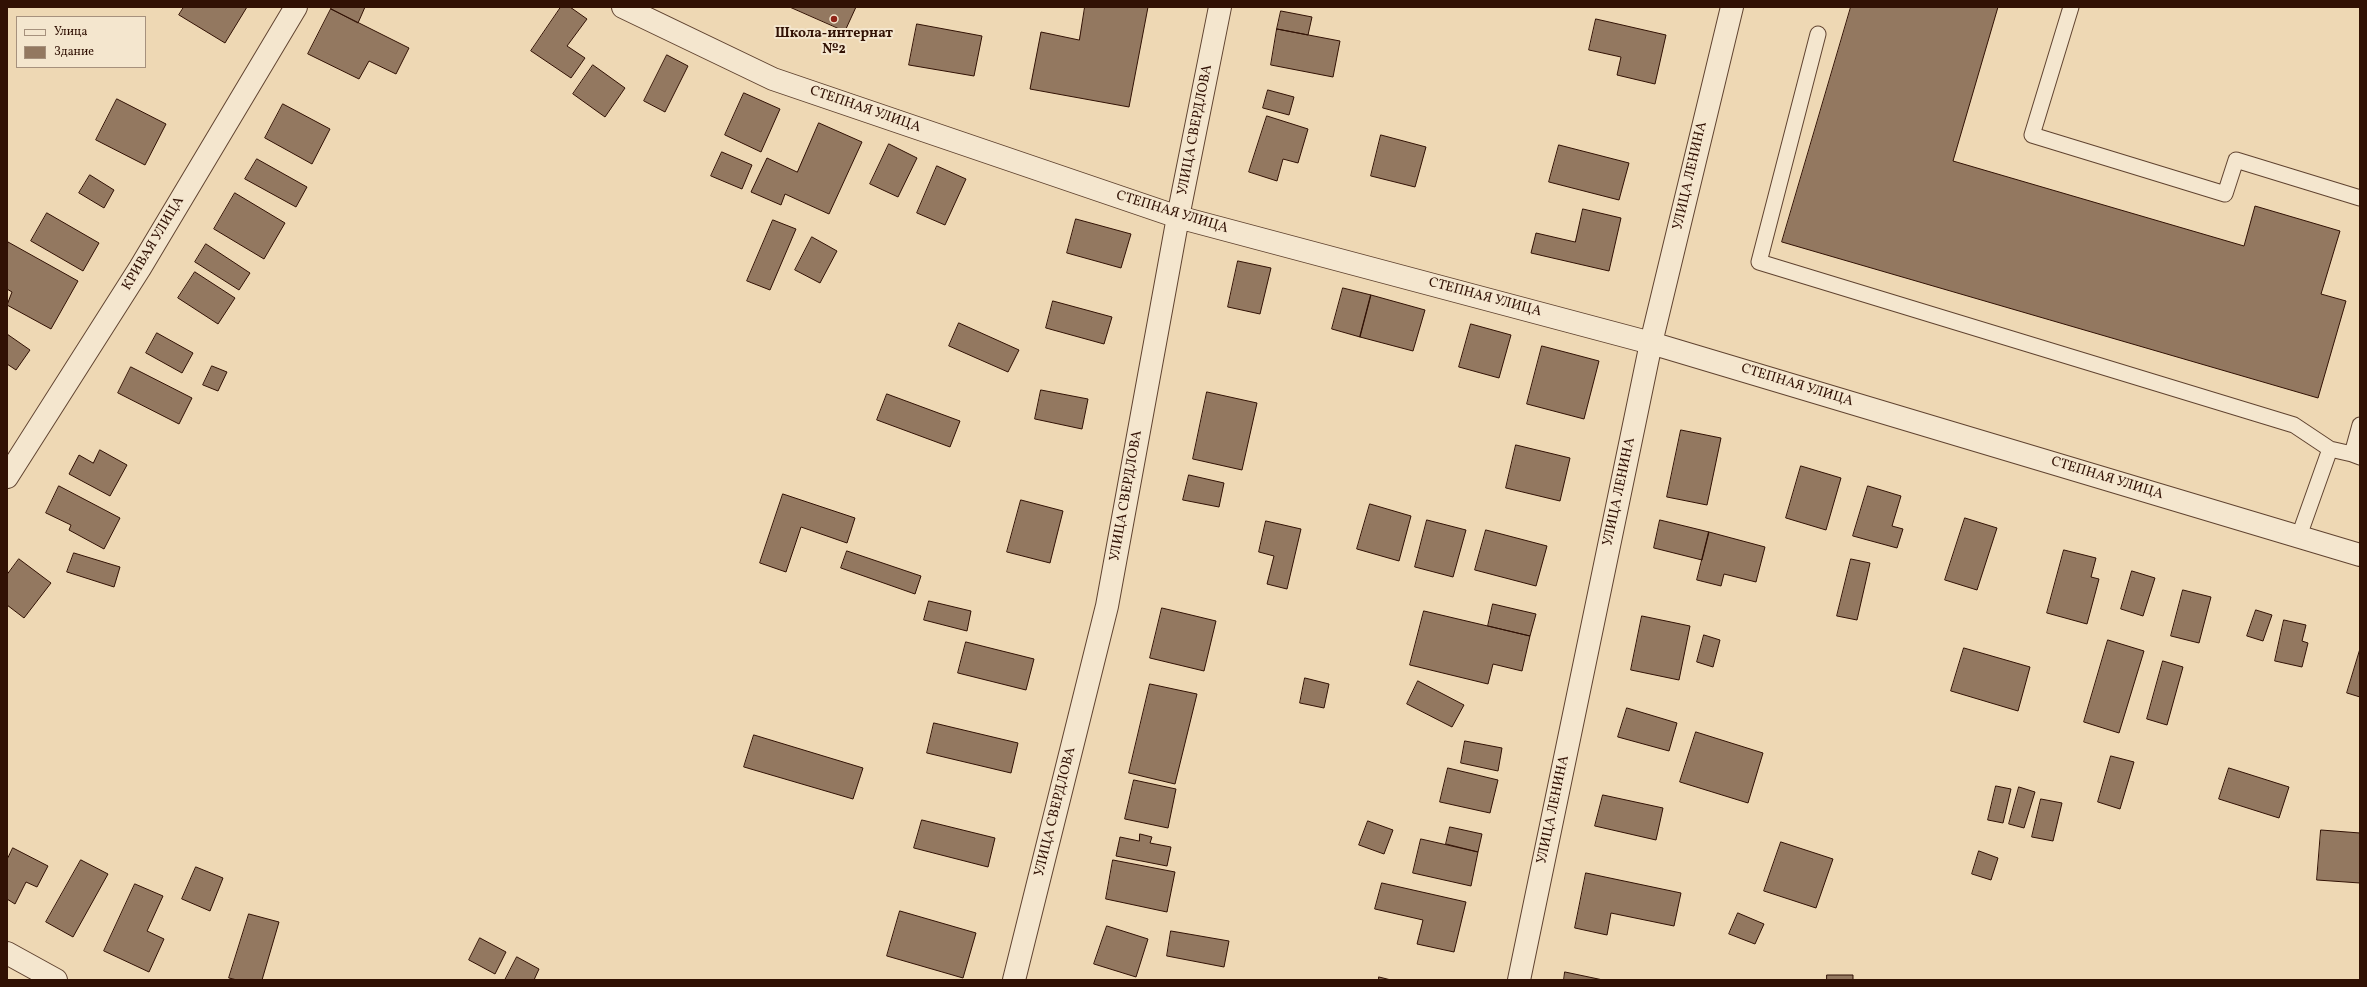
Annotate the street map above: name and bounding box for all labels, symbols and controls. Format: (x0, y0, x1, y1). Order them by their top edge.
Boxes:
marker: Школа-интернат №2 (829, 14, 839, 24)
legend (16, 16, 146, 68)
text: Улица (54, 24, 87, 40)
place label: Школа-интернат №2 (775, 26, 893, 58)
text: Здание (54, 44, 94, 60)
street label: УЛИЦА СВЕРДЛОВА (1175, 63, 1217, 197)
street label: СТЕПНАЯ УЛИЦА (807, 83, 923, 137)
street label: УЛИЦА ЛЕНИНА (1670, 120, 1712, 232)
street label: СТЕПНАЯ УЛИЦА (1114, 188, 1230, 238)
street label: КРИВАЯ УЛИЦА (119, 194, 189, 294)
street label: СТЕПНАЯ УЛИЦА (1427, 275, 1543, 321)
street label: СТЕПНАЯ УЛИЦА (1739, 361, 1855, 411)
street label: УЛИЦА СВЕРДЛОВА (1107, 429, 1147, 563)
street label: УЛИЦА ЛЕНИНА (1600, 436, 1640, 548)
street label: СТЕПНАЯ УЛИЦА (2049, 454, 2165, 504)
street label: УЛИЦА СВЕРДЛОВА (1032, 746, 1080, 878)
street label: УЛИЦА ЛЕНИНА (1534, 754, 1574, 866)

